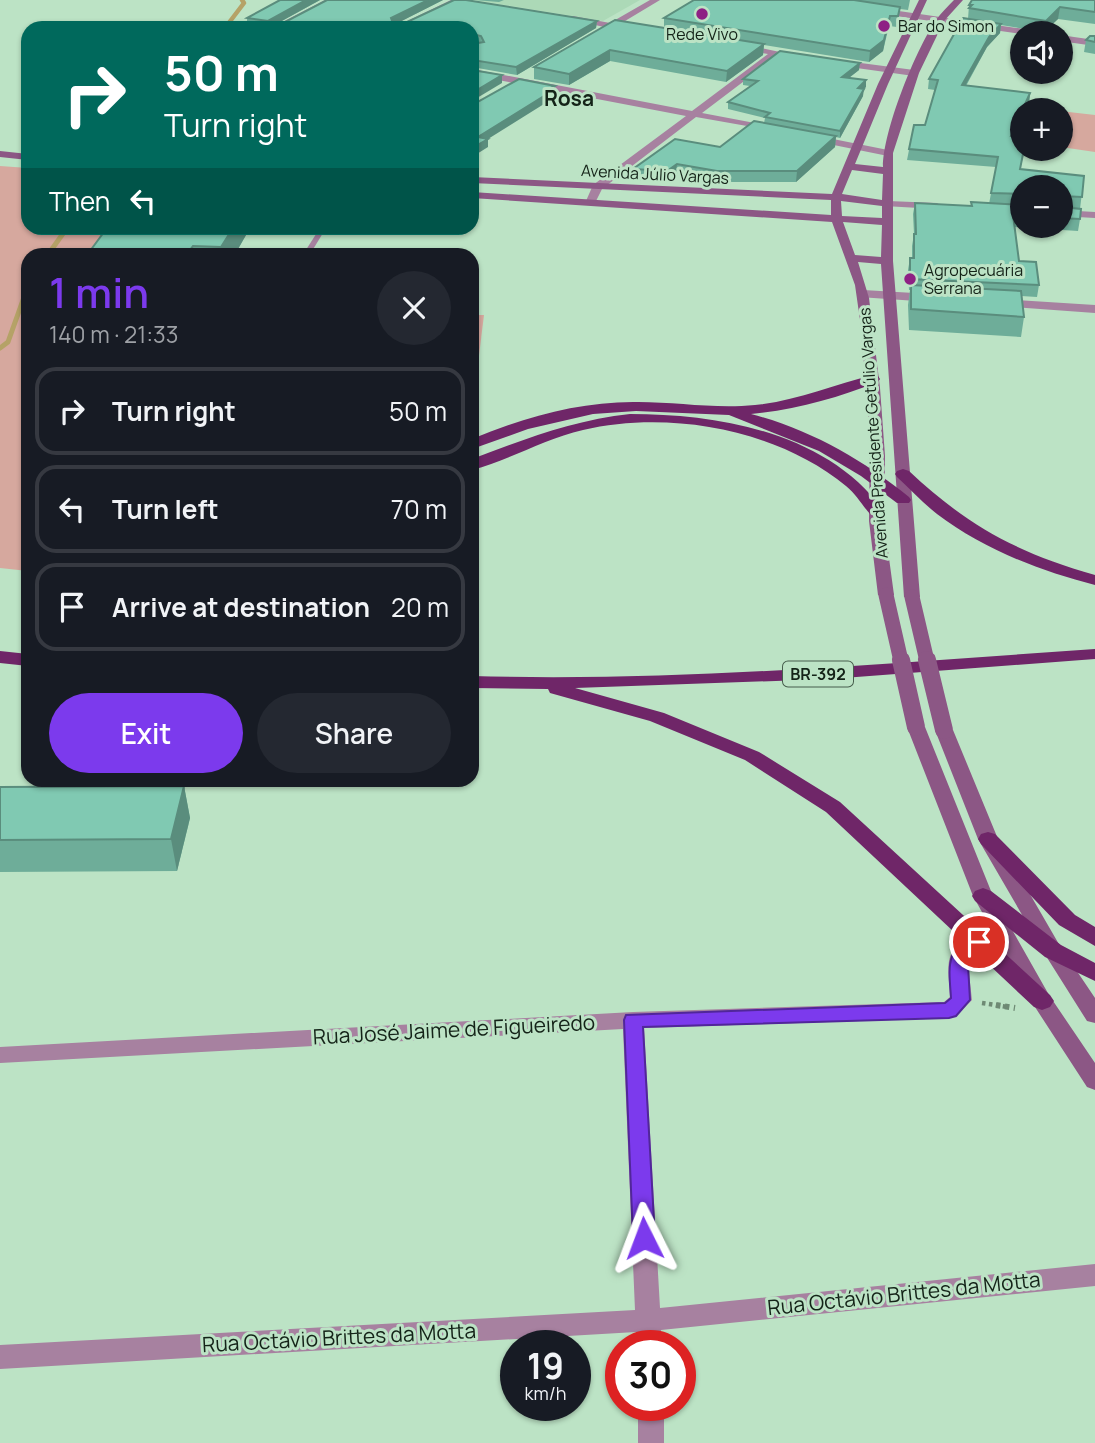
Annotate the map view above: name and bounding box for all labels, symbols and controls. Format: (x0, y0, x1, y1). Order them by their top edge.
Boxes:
marker: Rede Vivo (694, 6, 710, 22)
place label: Bar do Simon (898, 15, 994, 37)
marker: Bar do Simon (876, 18, 892, 34)
map controls (1010, 21, 1073, 238)
button: sound (1010, 21, 1073, 84)
place label: Rede Vivo (666, 23, 738, 45)
text: 50 m (164, 39, 279, 106)
icon: right (49, 49, 140, 140)
district label: Rosa (544, 84, 594, 112)
button: + (1010, 98, 1073, 161)
text: Turn right (164, 103, 307, 147)
street label: Avenida Júlio Vargas (580, 159, 730, 189)
button: − (1010, 175, 1073, 238)
icon: left (124, 182, 162, 220)
text: Then (49, 183, 110, 219)
place label: Agropecuária Serrana (924, 259, 1023, 299)
text: 1 min (49, 263, 149, 321)
button: close (377, 271, 451, 345)
marker: Agropecuária Serrana (902, 271, 918, 287)
street label: Avenida Presidente Getúlio Vargas (853, 307, 893, 559)
text: 140 m · 21:33 (49, 318, 178, 350)
icon: right (53, 392, 91, 430)
text: Turn right (112, 393, 236, 429)
text: 50 m (389, 393, 447, 429)
icon: left (53, 490, 91, 528)
text: Turn left (112, 491, 219, 527)
text: 70 m (391, 491, 447, 527)
icon: arrive (53, 588, 91, 626)
text: Arrive at destination (112, 589, 370, 625)
text: 20 m (391, 589, 449, 625)
road number: BR-392 (783, 662, 853, 687)
button: Exit (49, 693, 243, 773)
button: Share (257, 693, 451, 773)
pin (949, 912, 1009, 972)
icon: arrive (960, 923, 998, 961)
street label: Rua José Jaime de Figueiredo (312, 1008, 596, 1050)
position arrow (607, 1201, 681, 1275)
street label: Rua Octávio Brittes da Motta (766, 1265, 1042, 1321)
street label: Rua Octávio Brittes da Motta (201, 1316, 477, 1358)
speed limit sign: 30 (605, 1330, 696, 1421)
text: 19 (527, 1342, 564, 1390)
text: km/h (525, 1381, 566, 1405)

